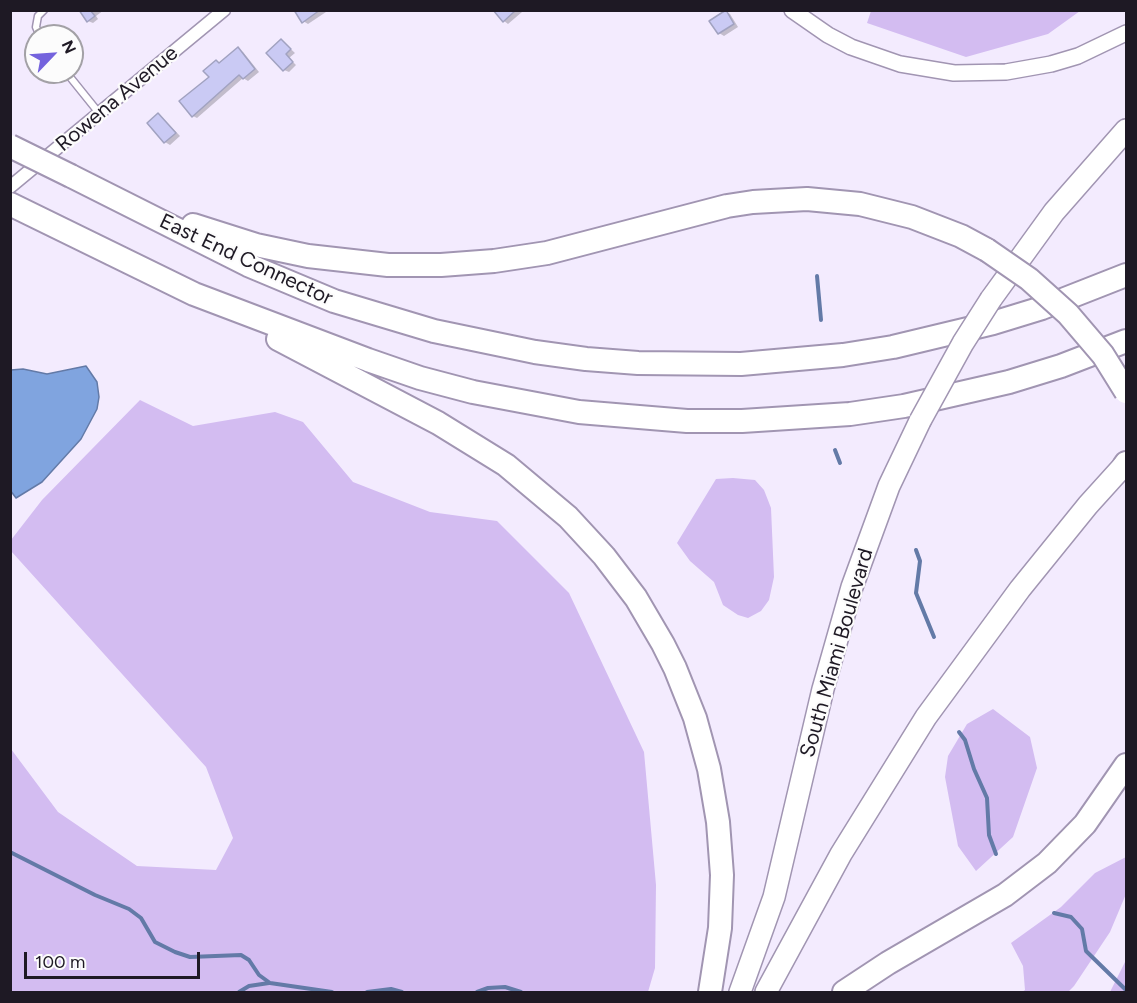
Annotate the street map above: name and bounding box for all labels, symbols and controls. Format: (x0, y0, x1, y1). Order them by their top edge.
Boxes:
north arrow (24, 24, 84, 84)
text: N (58, 37, 80, 57)
street label: Rowena Avenue (51, 41, 183, 157)
street label: East End Connector (155, 209, 337, 311)
street label: South Miami Boulevard (795, 546, 879, 760)
scale bar (27, 940, 202, 978)
text: 100 m (35, 951, 85, 973)

